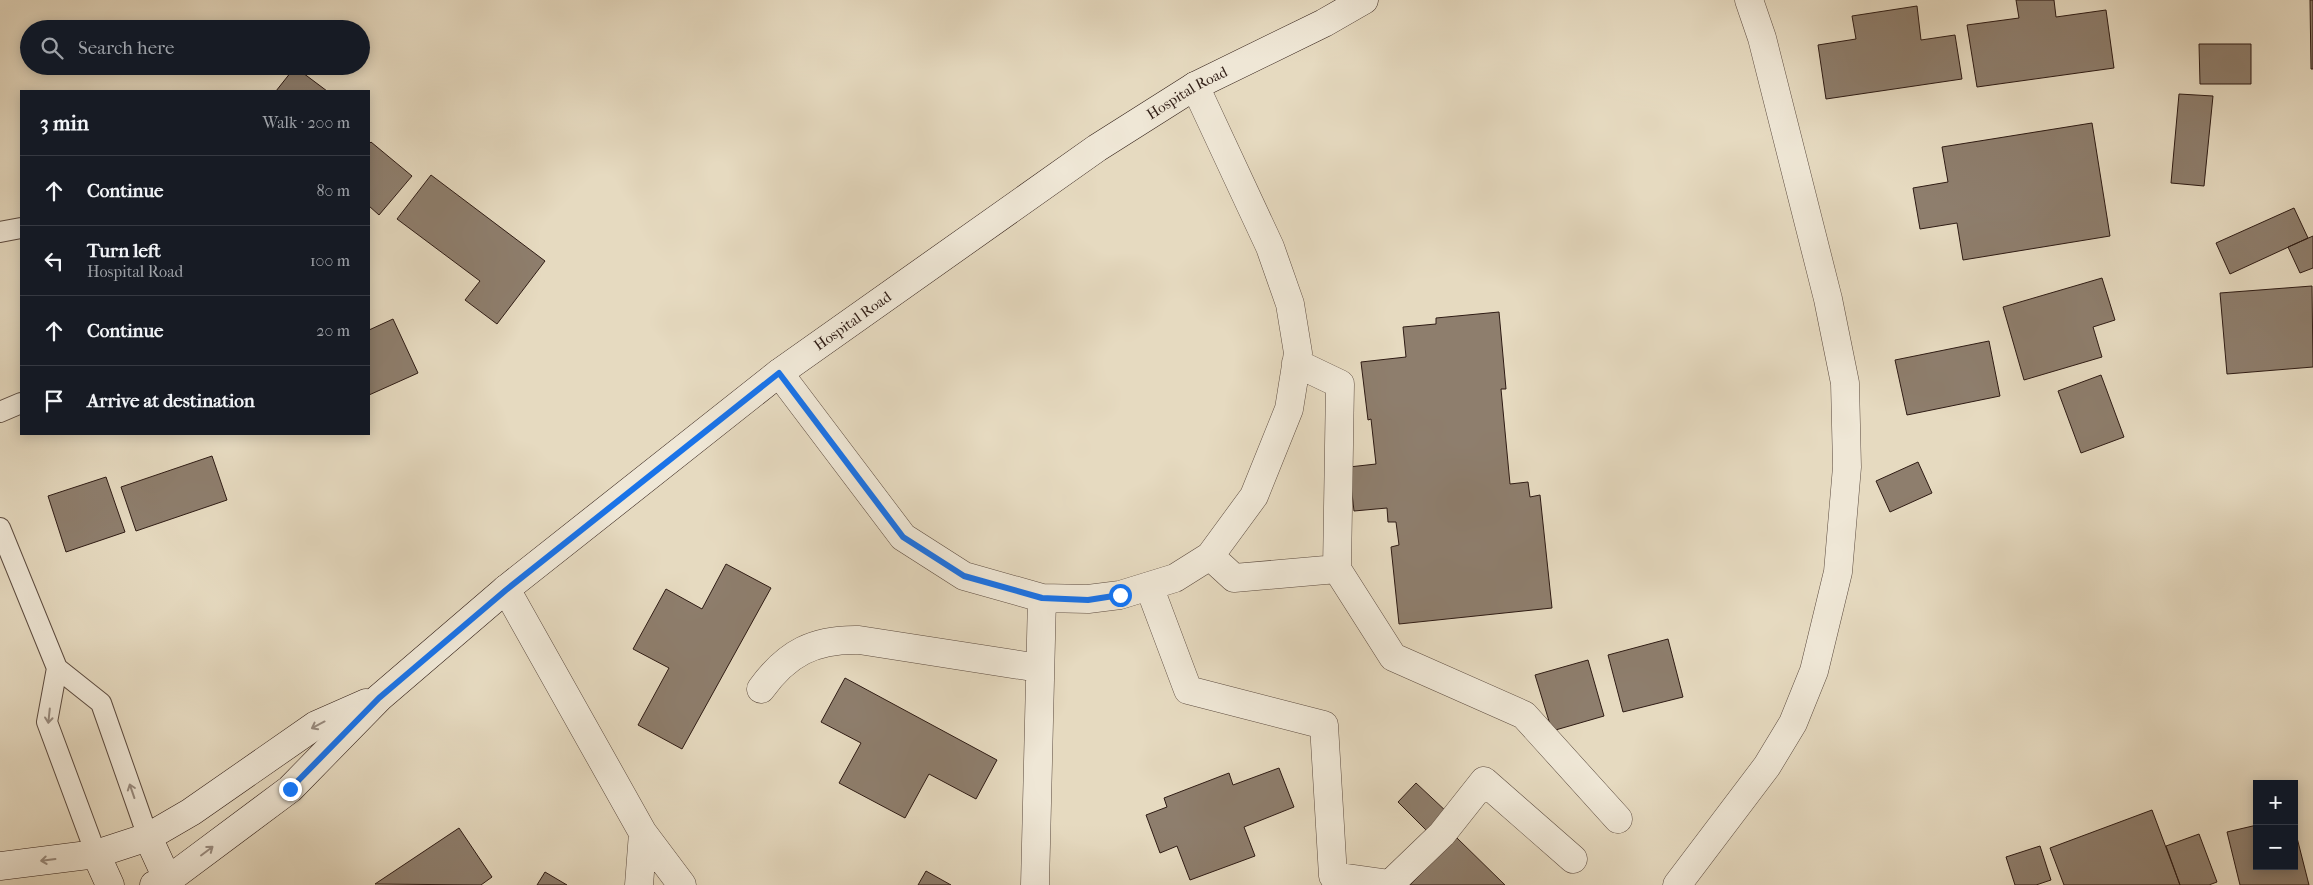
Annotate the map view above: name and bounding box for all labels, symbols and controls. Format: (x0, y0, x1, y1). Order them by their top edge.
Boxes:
search box (20, 20, 370, 75)
icon: search (38, 34, 66, 62)
text: Search here (78, 37, 174, 59)
street label: Hospital Road (1143, 62, 1231, 123)
text: 3 min (40, 111, 89, 135)
text: Walk · 200 m (263, 113, 350, 132)
icon: ahead (40, 177, 68, 205)
text: Continue (87, 180, 163, 202)
text: 80 m (316, 181, 350, 200)
text: Turn left (87, 240, 161, 262)
icon: left (40, 247, 68, 275)
text: 100 m (310, 251, 350, 270)
text: Hospital Road (87, 262, 183, 281)
street label: Hospital Road (811, 287, 895, 354)
icon: ahead (40, 317, 68, 345)
text: Continue (87, 320, 163, 342)
text: 20 m (316, 321, 350, 340)
icon: arrive (40, 387, 68, 415)
text: Arrive at destination (87, 390, 255, 412)
route start (1109, 584, 1132, 607)
one-way arrow (44, 707, 54, 723)
one-way arrow (311, 720, 326, 730)
route end (279, 778, 302, 801)
map controls (2253, 780, 2298, 870)
button: + (2253, 780, 2298, 825)
one-way arrow (127, 784, 136, 799)
button: − (2253, 825, 2298, 870)
one-way arrow (200, 846, 214, 856)
one-way arrow (40, 855, 56, 865)

